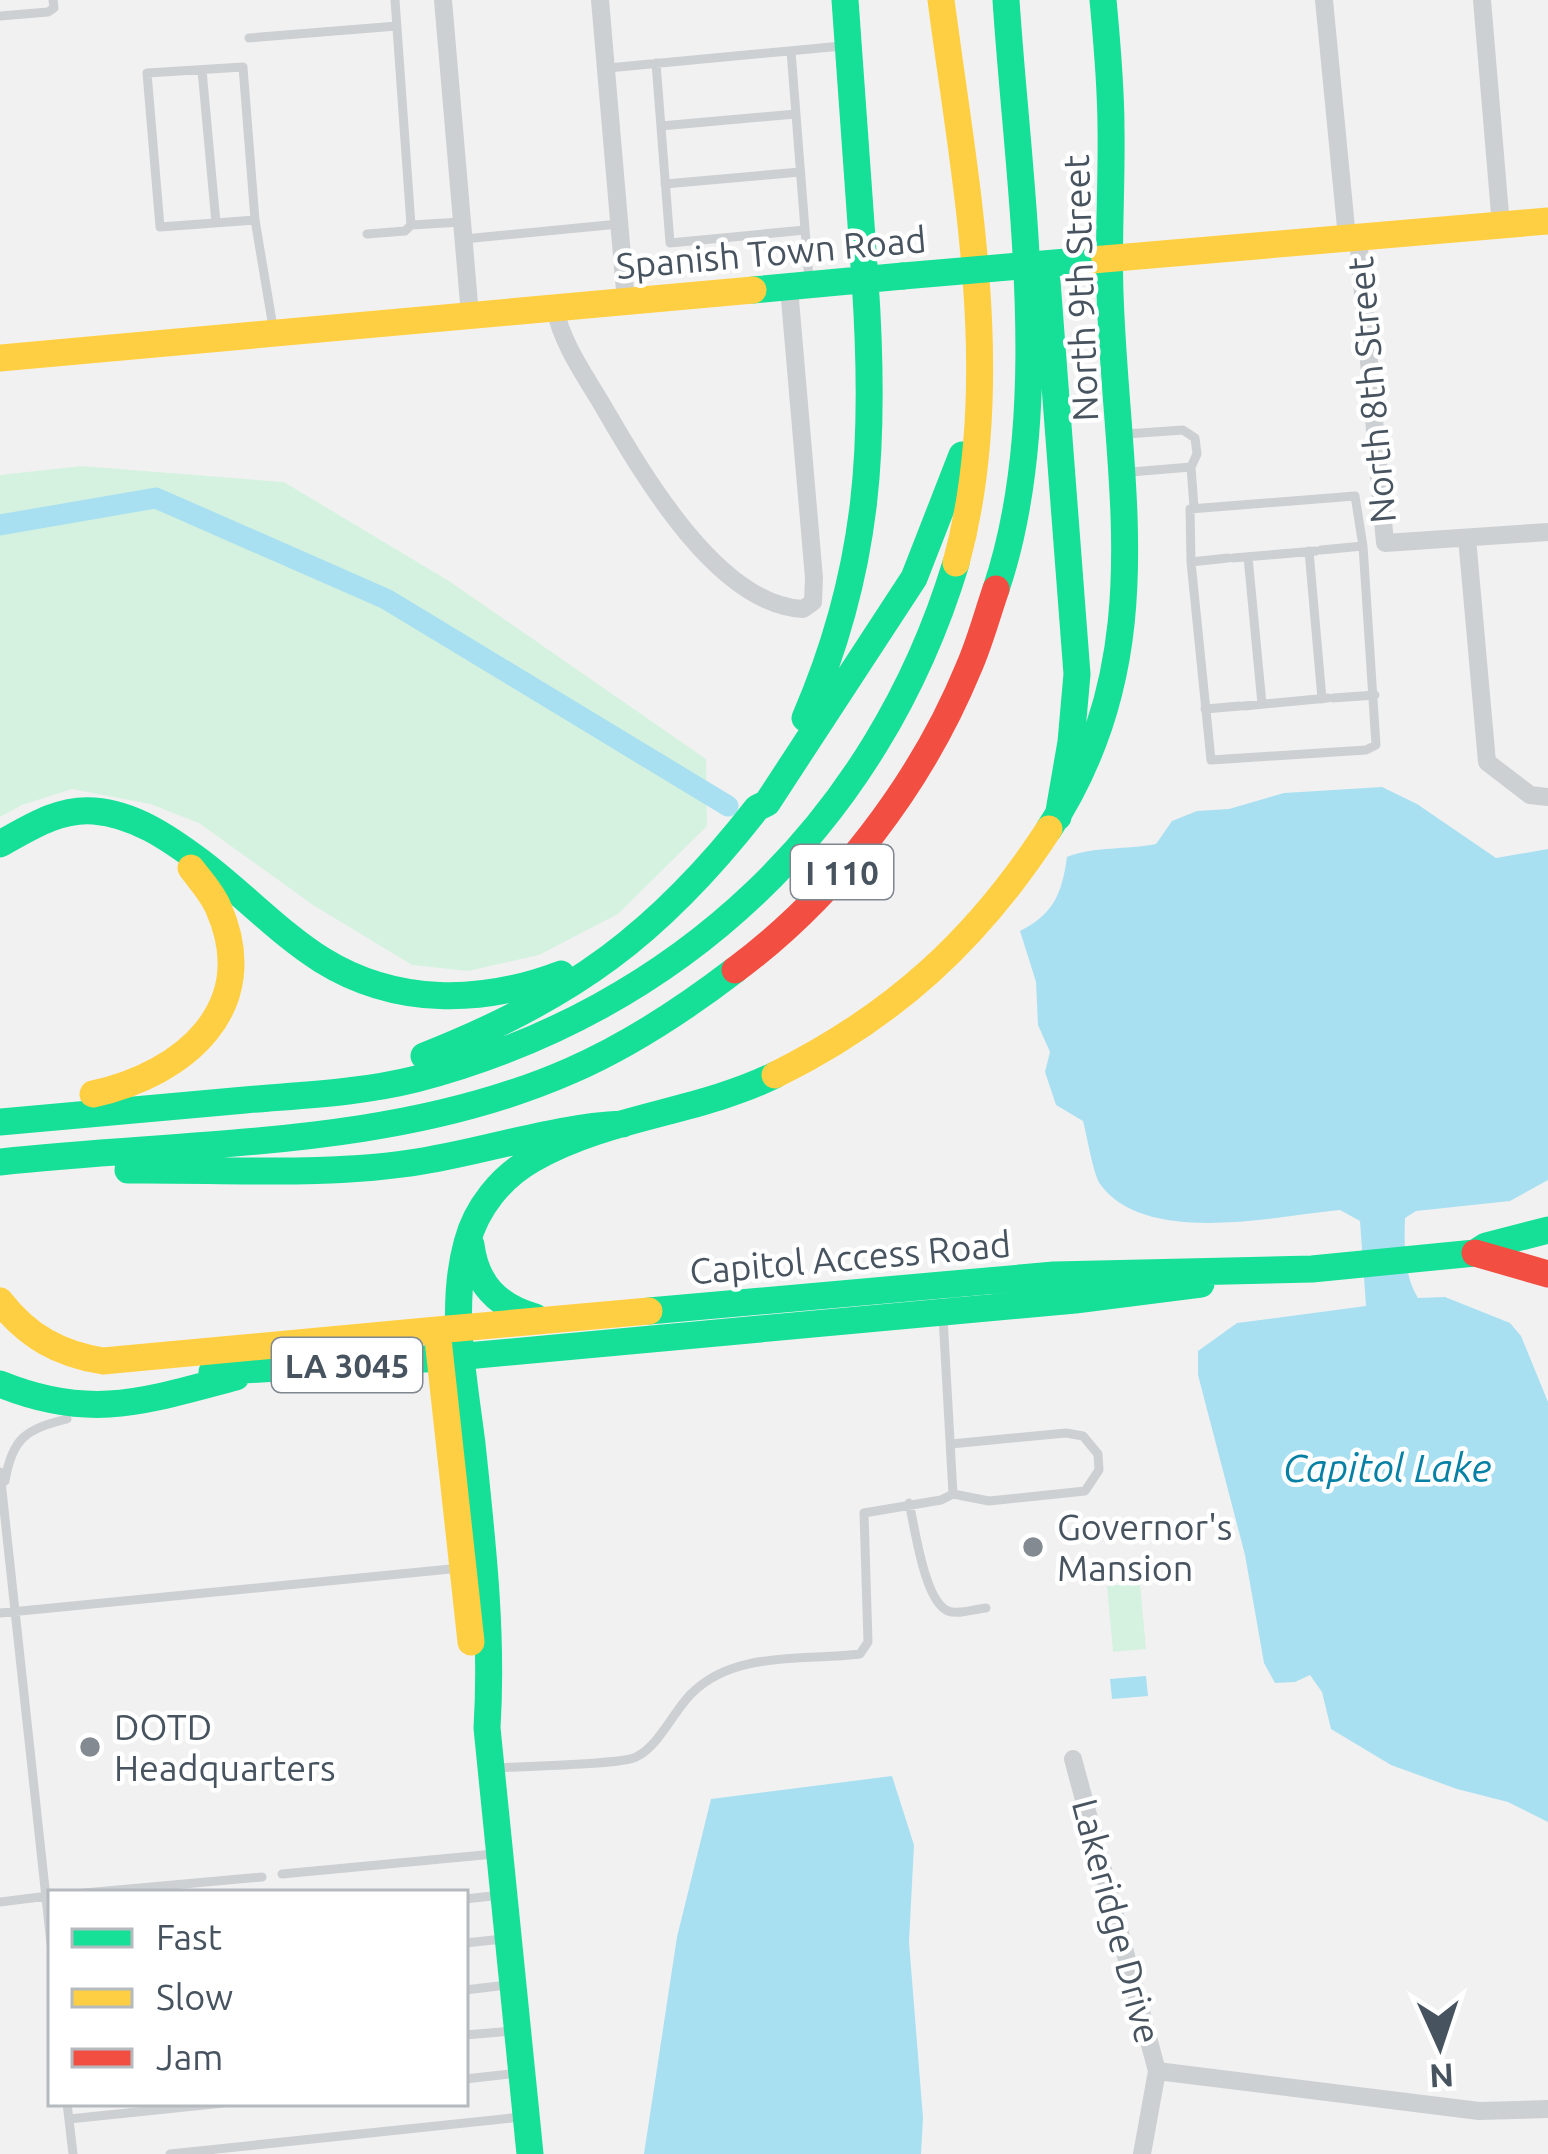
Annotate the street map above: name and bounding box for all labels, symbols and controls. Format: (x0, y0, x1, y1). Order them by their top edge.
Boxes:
street label: North 9th Street (1055, 154, 1105, 422)
street label: Spanish Town Road (614, 218, 928, 286)
street label: North 8th Street (1339, 255, 1403, 525)
road number: I 110 (791, 845, 893, 899)
street label: Capitol Access Road (688, 1223, 1012, 1291)
road number: LA 3045 (272, 1338, 422, 1392)
water label: Capitol Lake (1283, 1446, 1492, 1489)
place label: Governor's Mansion (1057, 1506, 1232, 1588)
marker: Governor's Mansion (1020, 1534, 1046, 1560)
place label: DOTD Headquarters (114, 1706, 336, 1788)
marker: DOTD Headquarters (77, 1734, 103, 1760)
street label: Lakeridge Drive (1065, 1794, 1169, 2048)
legend (48, 1890, 468, 2106)
text: Fast (156, 1916, 222, 1957)
text: Slow (156, 1976, 233, 2017)
north arrow (1380, 1986, 1500, 2106)
text: Jam (156, 2036, 223, 2077)
text: N (1428, 2057, 1455, 2096)

